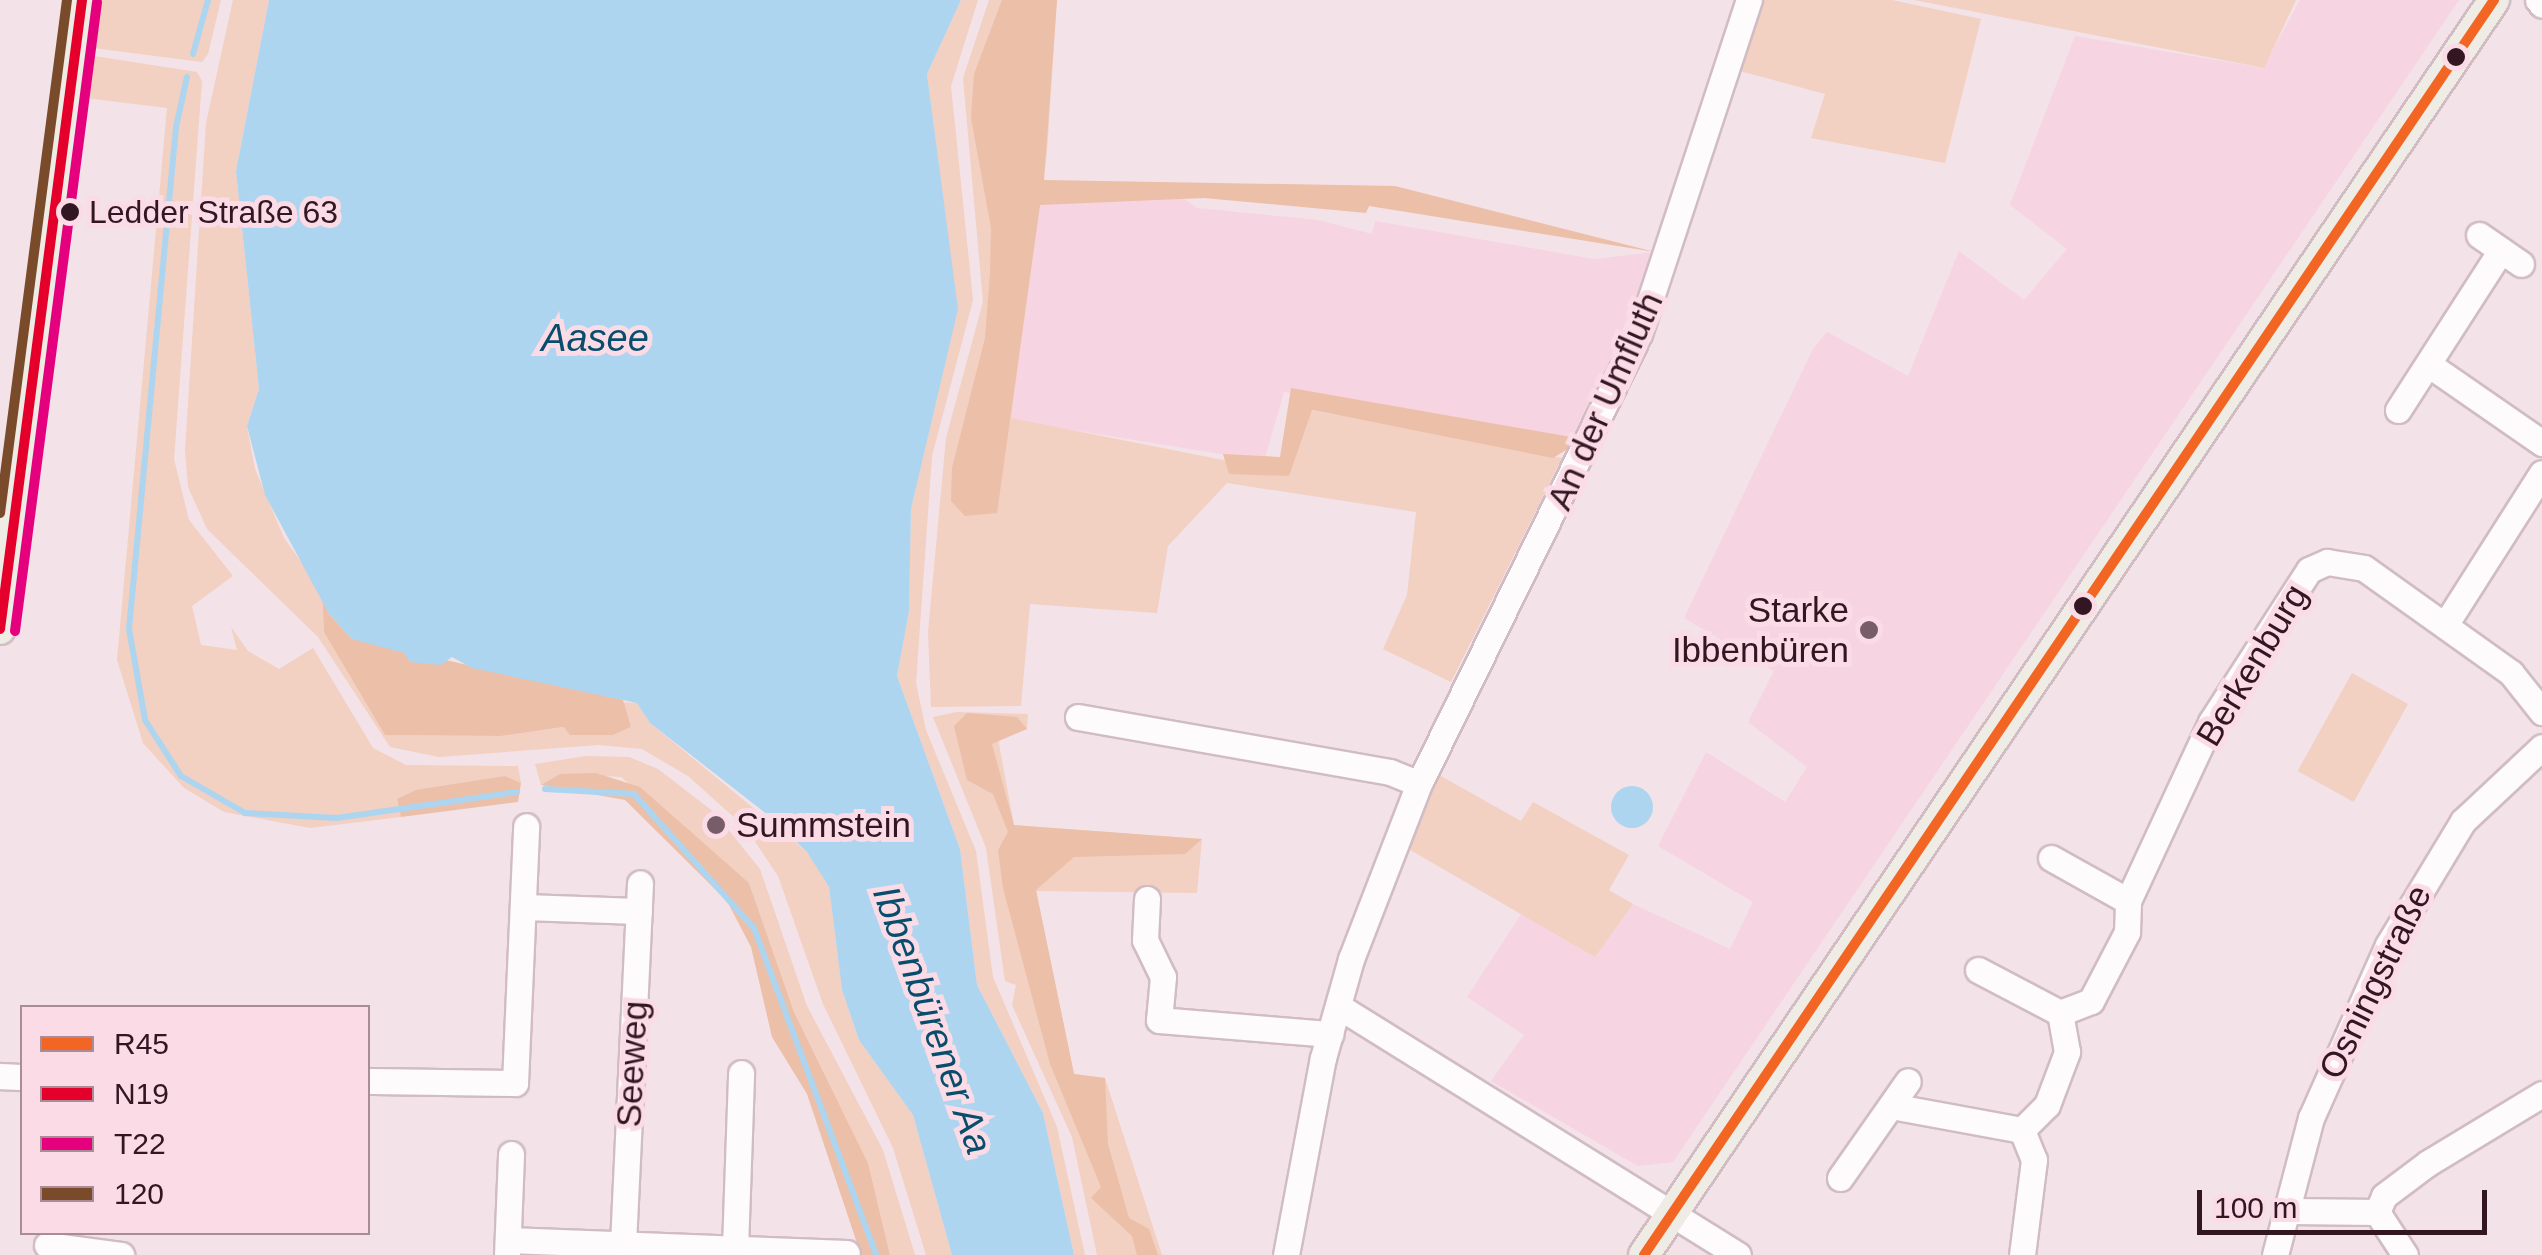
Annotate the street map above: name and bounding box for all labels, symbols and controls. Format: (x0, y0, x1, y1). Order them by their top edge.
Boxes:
unlabelled marker (2446, 47, 2466, 67)
place label: Ledder Straße 63 (89, 193, 338, 231)
marker: Ledder Straße 63 (60, 202, 80, 222)
street label: An der Umfluth (1538, 286, 1672, 516)
water label: Aasee (541, 316, 649, 362)
street label: Berkenburg (2187, 577, 2317, 753)
place label: Starke Ibbenbüren (1672, 589, 1849, 671)
unlabelled marker (2073, 596, 2093, 616)
marker: Starke Ibbenbüren (1858, 619, 1880, 641)
place label: Summstein (736, 804, 911, 846)
marker: Summstein (705, 814, 727, 836)
street label: Osningstraße (2310, 878, 2440, 1086)
water label: Ibbenbürener Aa (862, 879, 1002, 1161)
street label: Seeweg (608, 1000, 656, 1128)
legend (20, 1005, 370, 1235)
text: R45 (114, 1027, 169, 1060)
text: N19 (114, 1077, 169, 1110)
text: T22 (114, 1127, 166, 1160)
scale bar (2202, 1170, 2492, 1232)
text: 120 (114, 1177, 164, 1210)
text: 100 m (2214, 1191, 2297, 1224)

